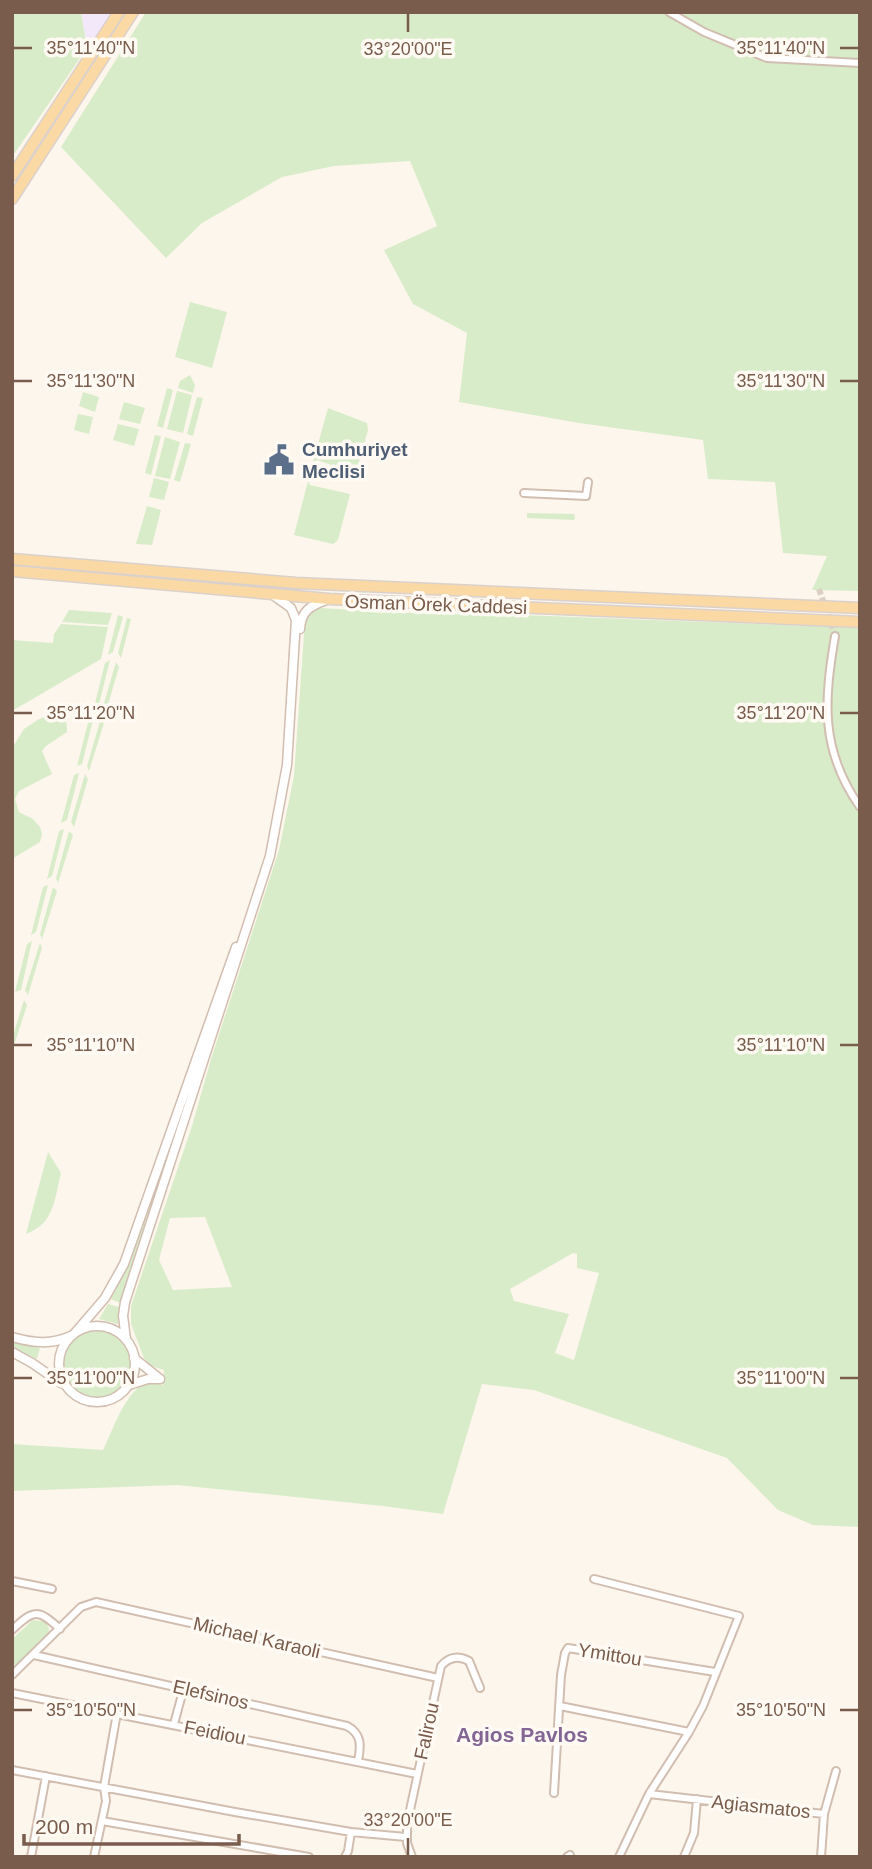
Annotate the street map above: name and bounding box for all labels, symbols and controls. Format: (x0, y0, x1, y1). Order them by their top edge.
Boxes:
text: 35°11'40"N (47, 38, 135, 58)
text: 35°11'40"N (737, 38, 825, 58)
text: 33°20'00"E (363, 39, 453, 59)
text: 35°11'30"N (47, 371, 135, 391)
text: 35°11'30"N (737, 371, 825, 391)
place label: Cumhuriyet Meclisi (302, 439, 408, 482)
public building icon: Cumhuriyet Meclisi (262, 443, 296, 477)
street label: Osman Örek Caddesi (344, 591, 528, 618)
text: 35°11'20"N (47, 703, 135, 723)
text: 35°11'20"N (737, 703, 825, 723)
text: 35°11'10"N (47, 1035, 135, 1055)
text: 35°11'10"N (737, 1035, 825, 1055)
text: 35°11'00"N (47, 1368, 135, 1388)
text: 35°11'00"N (737, 1368, 825, 1388)
street label: Michael Karaoli (191, 1613, 323, 1662)
street label: Ymittou (576, 1639, 643, 1670)
street label: Elefsinos (171, 1676, 251, 1713)
text: 35°10'50"N (46, 1700, 136, 1720)
text: 35°10'50"N (736, 1700, 826, 1720)
street label: Falirou (410, 1701, 443, 1762)
street label: Feidiou (182, 1716, 247, 1749)
district label: Agios Pavlos (456, 1723, 588, 1746)
street label: Agiasmatos (710, 1791, 811, 1822)
scale bar (24, 1802, 240, 1846)
text: 33°20'00"E (363, 1810, 453, 1830)
text: 200 m (35, 1815, 93, 1838)

